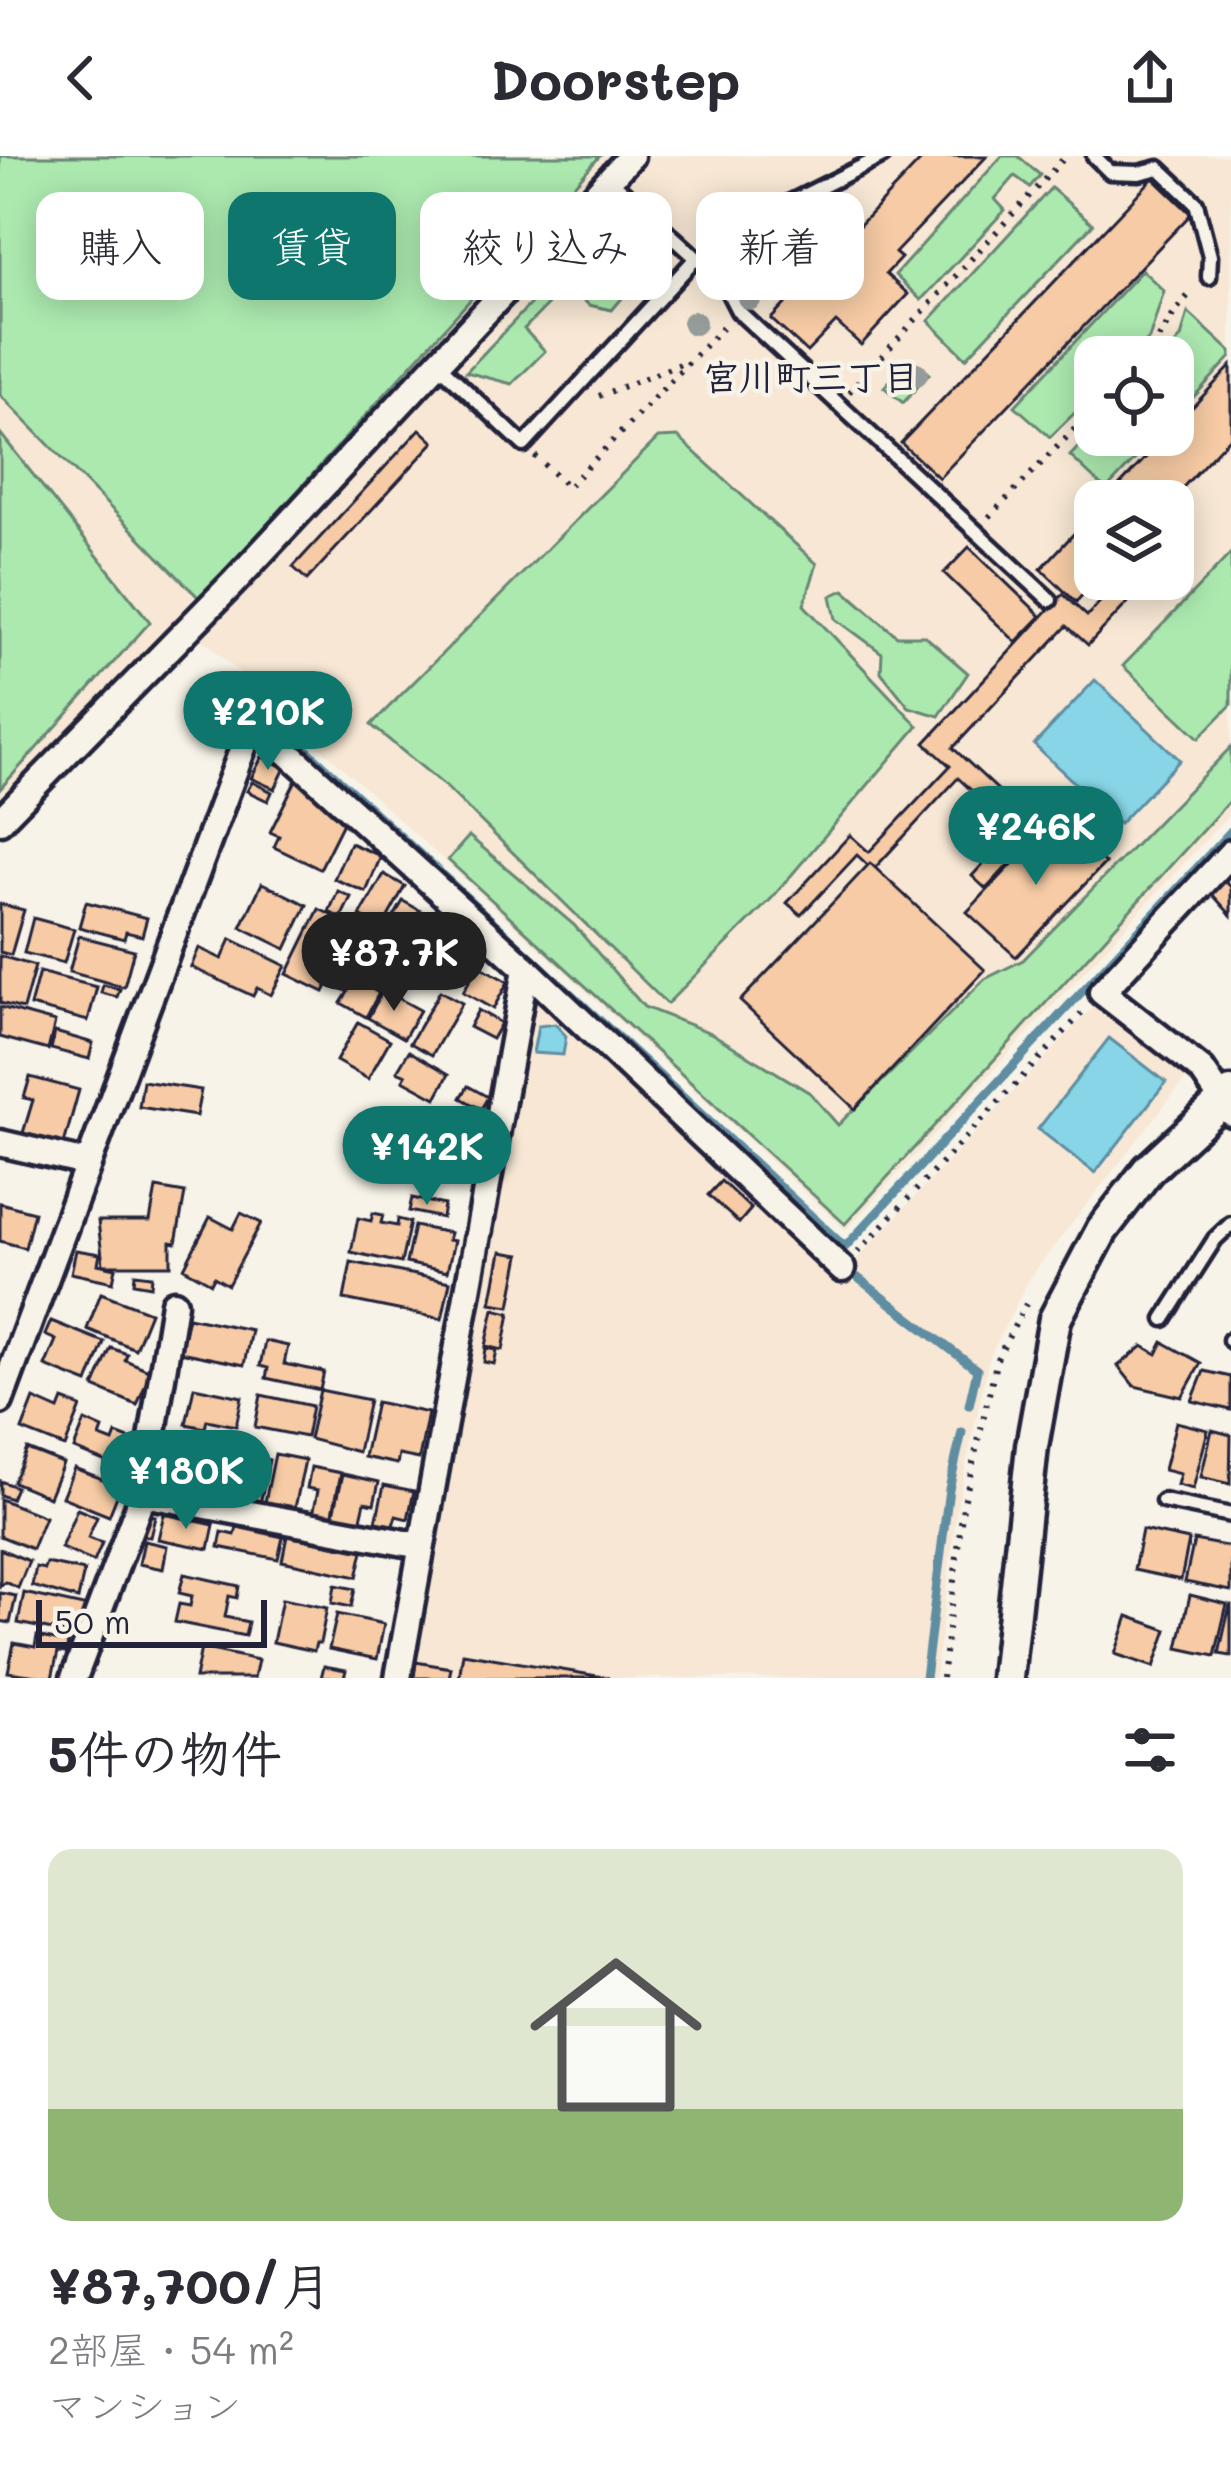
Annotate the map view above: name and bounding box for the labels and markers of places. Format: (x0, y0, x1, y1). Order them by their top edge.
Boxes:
pin: ¥210K (184, 671, 352, 773)
pin: ¥246K (952, 786, 1120, 888)
pin: ¥87.7K (296, 912, 492, 1014)
pin: ¥142K (343, 1106, 511, 1208)
pin: ¥180K (102, 1430, 270, 1532)

